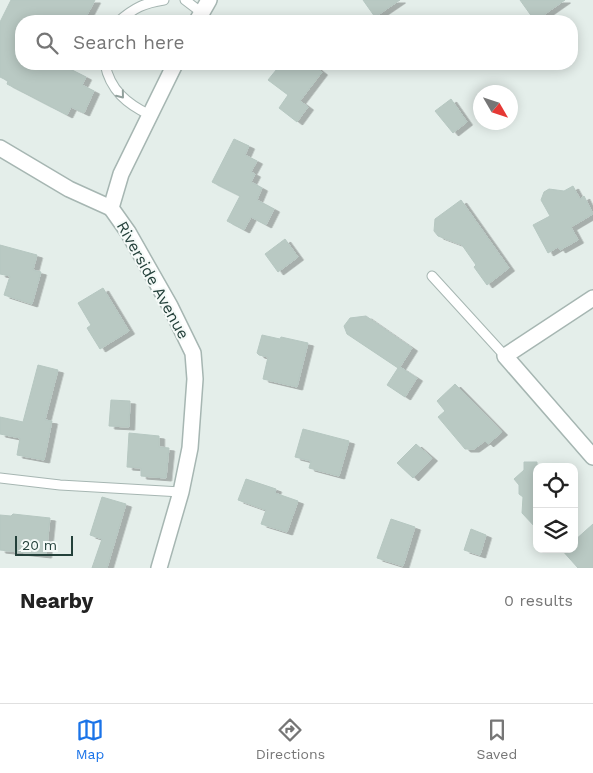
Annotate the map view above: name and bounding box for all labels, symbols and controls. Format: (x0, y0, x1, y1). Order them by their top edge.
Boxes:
search box (15, 15, 578, 70)
icon: search (33, 29, 61, 57)
text: Search here (73, 31, 184, 54)
north arrow (473, 85, 518, 130)
one-way arrow (116, 89, 124, 98)
street label: Riverside Avenue (113, 218, 193, 342)
map controls (533, 463, 578, 553)
button: locate (533, 463, 578, 508)
button: layers (533, 508, 578, 553)
scale bar (15, 533, 72, 556)
text: 20 m (22, 537, 57, 553)
text: Nearby (20, 588, 93, 613)
text: 0 results (504, 591, 573, 610)
tab: Map (76, 716, 104, 762)
tab: Directions (256, 716, 325, 762)
tab: Saved (477, 716, 517, 762)

